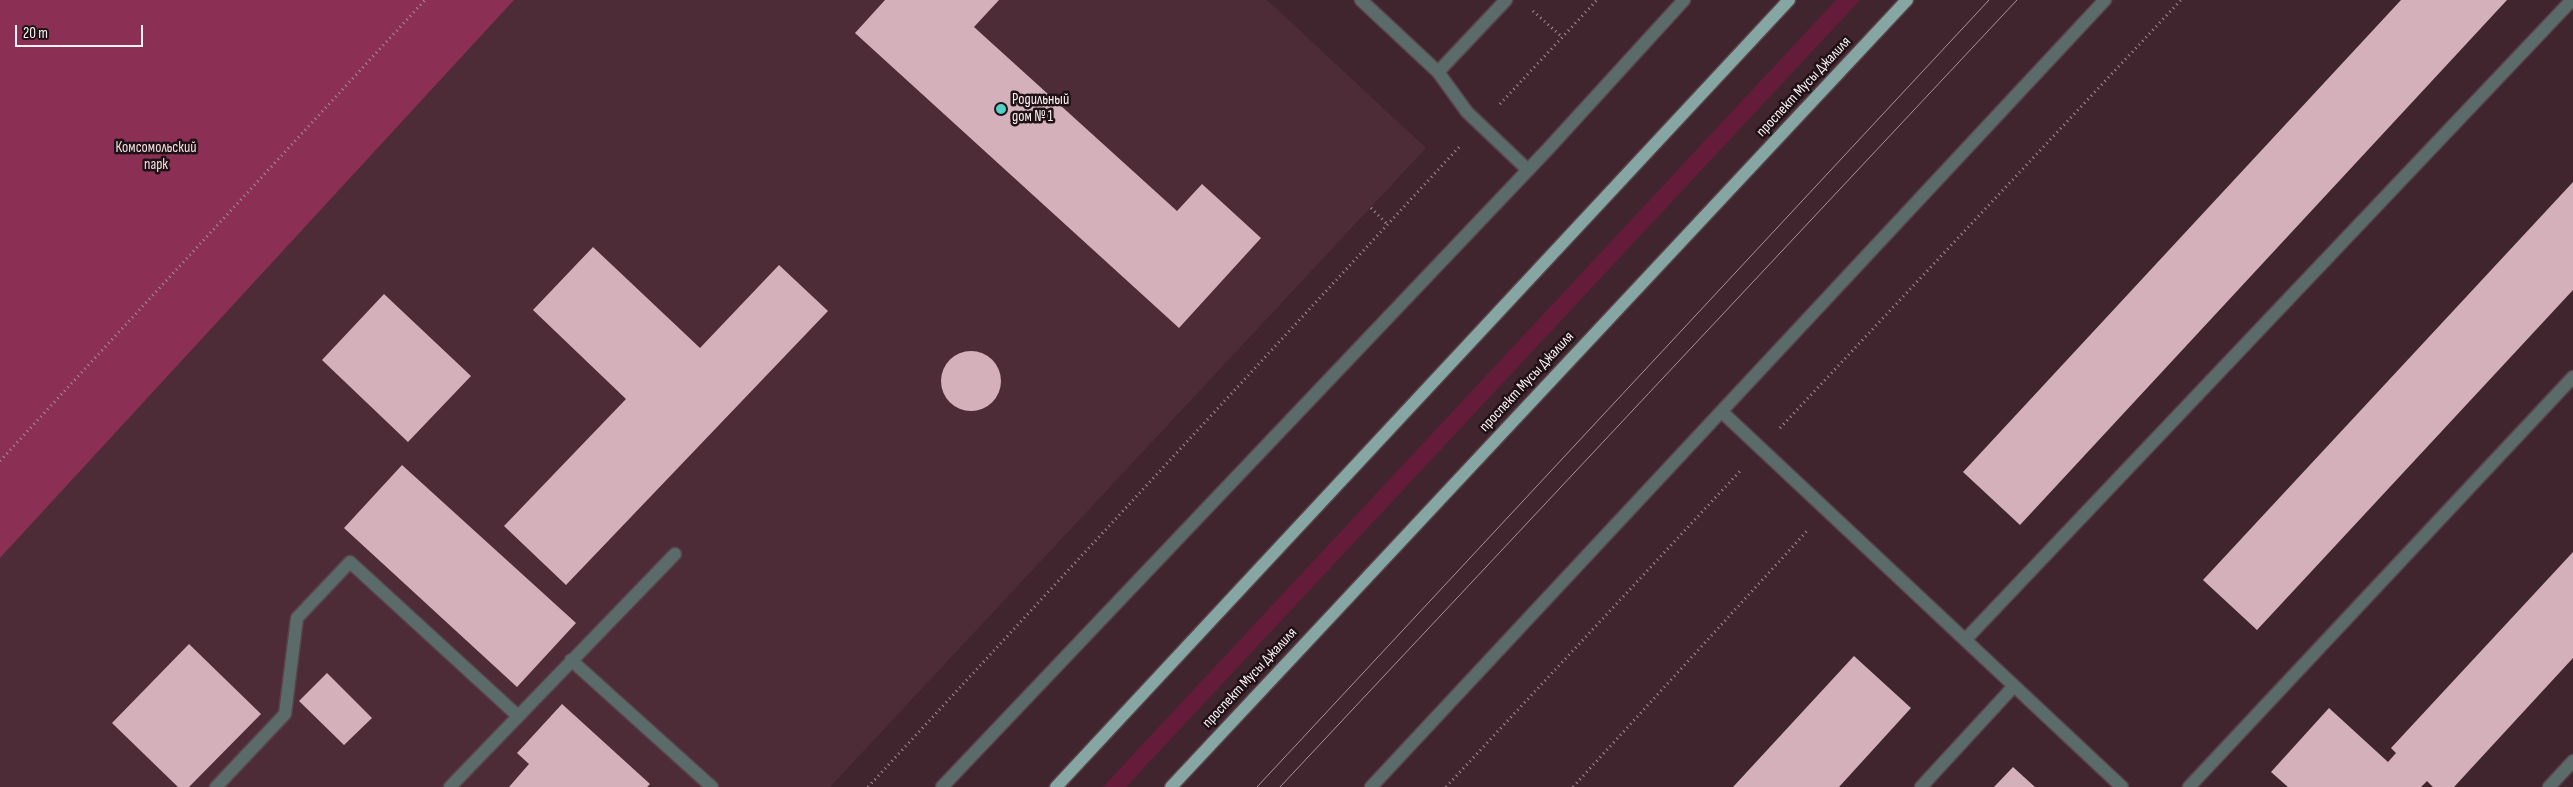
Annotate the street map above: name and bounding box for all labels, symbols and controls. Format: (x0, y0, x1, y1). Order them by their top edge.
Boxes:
scale bar (18, 15, 145, 47)
text: 20 m (23, 24, 48, 43)
street label: проспект Мусы Джалиля (1753, 33, 1855, 141)
place label: Родильный дом № 1 (1012, 91, 1069, 126)
marker: Родильный дом № 1 (994, 102, 1008, 116)
park label: Комсомольский парк (116, 139, 196, 174)
street label: проспект Мусы Джалиля (1476, 328, 1578, 436)
street label: проспект Мусы Джалиля (1199, 624, 1301, 732)

